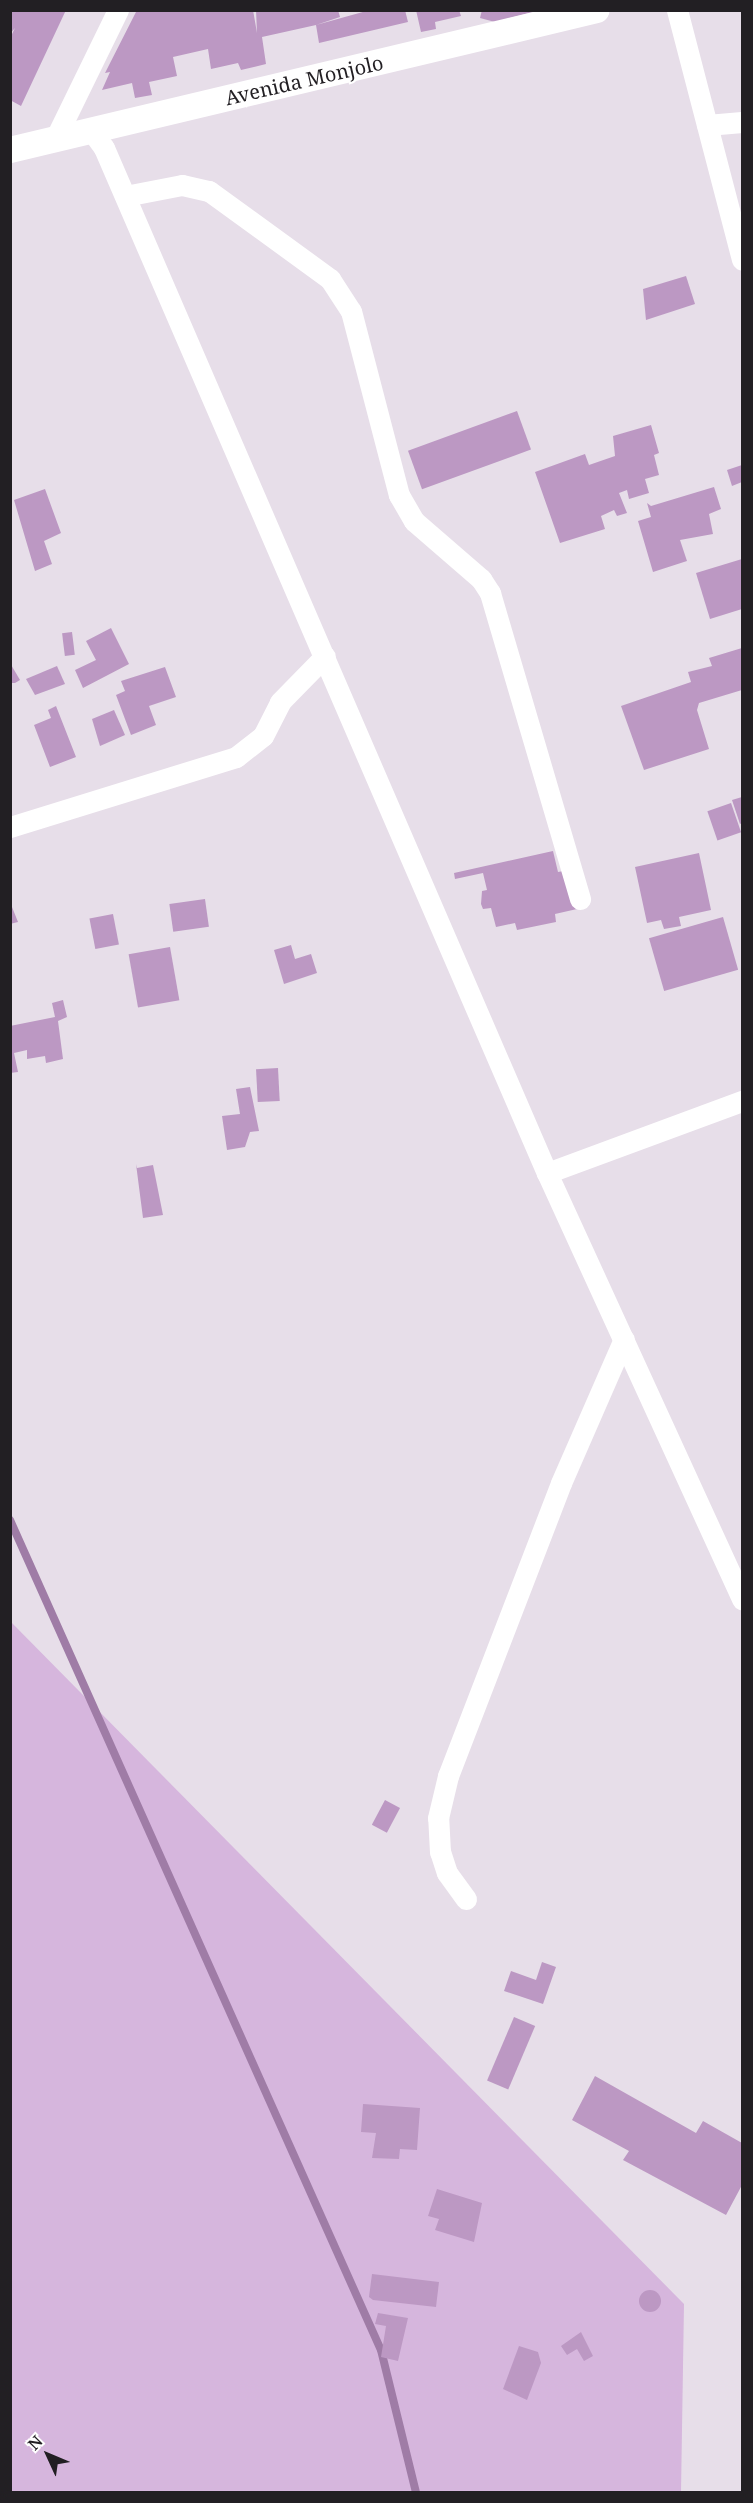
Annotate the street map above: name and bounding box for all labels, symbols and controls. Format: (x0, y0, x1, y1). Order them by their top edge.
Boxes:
street label: Avenida Monjolo (223, 50, 385, 110)
north arrow (18, 2425, 78, 2485)
text: N (23, 2430, 47, 2455)

